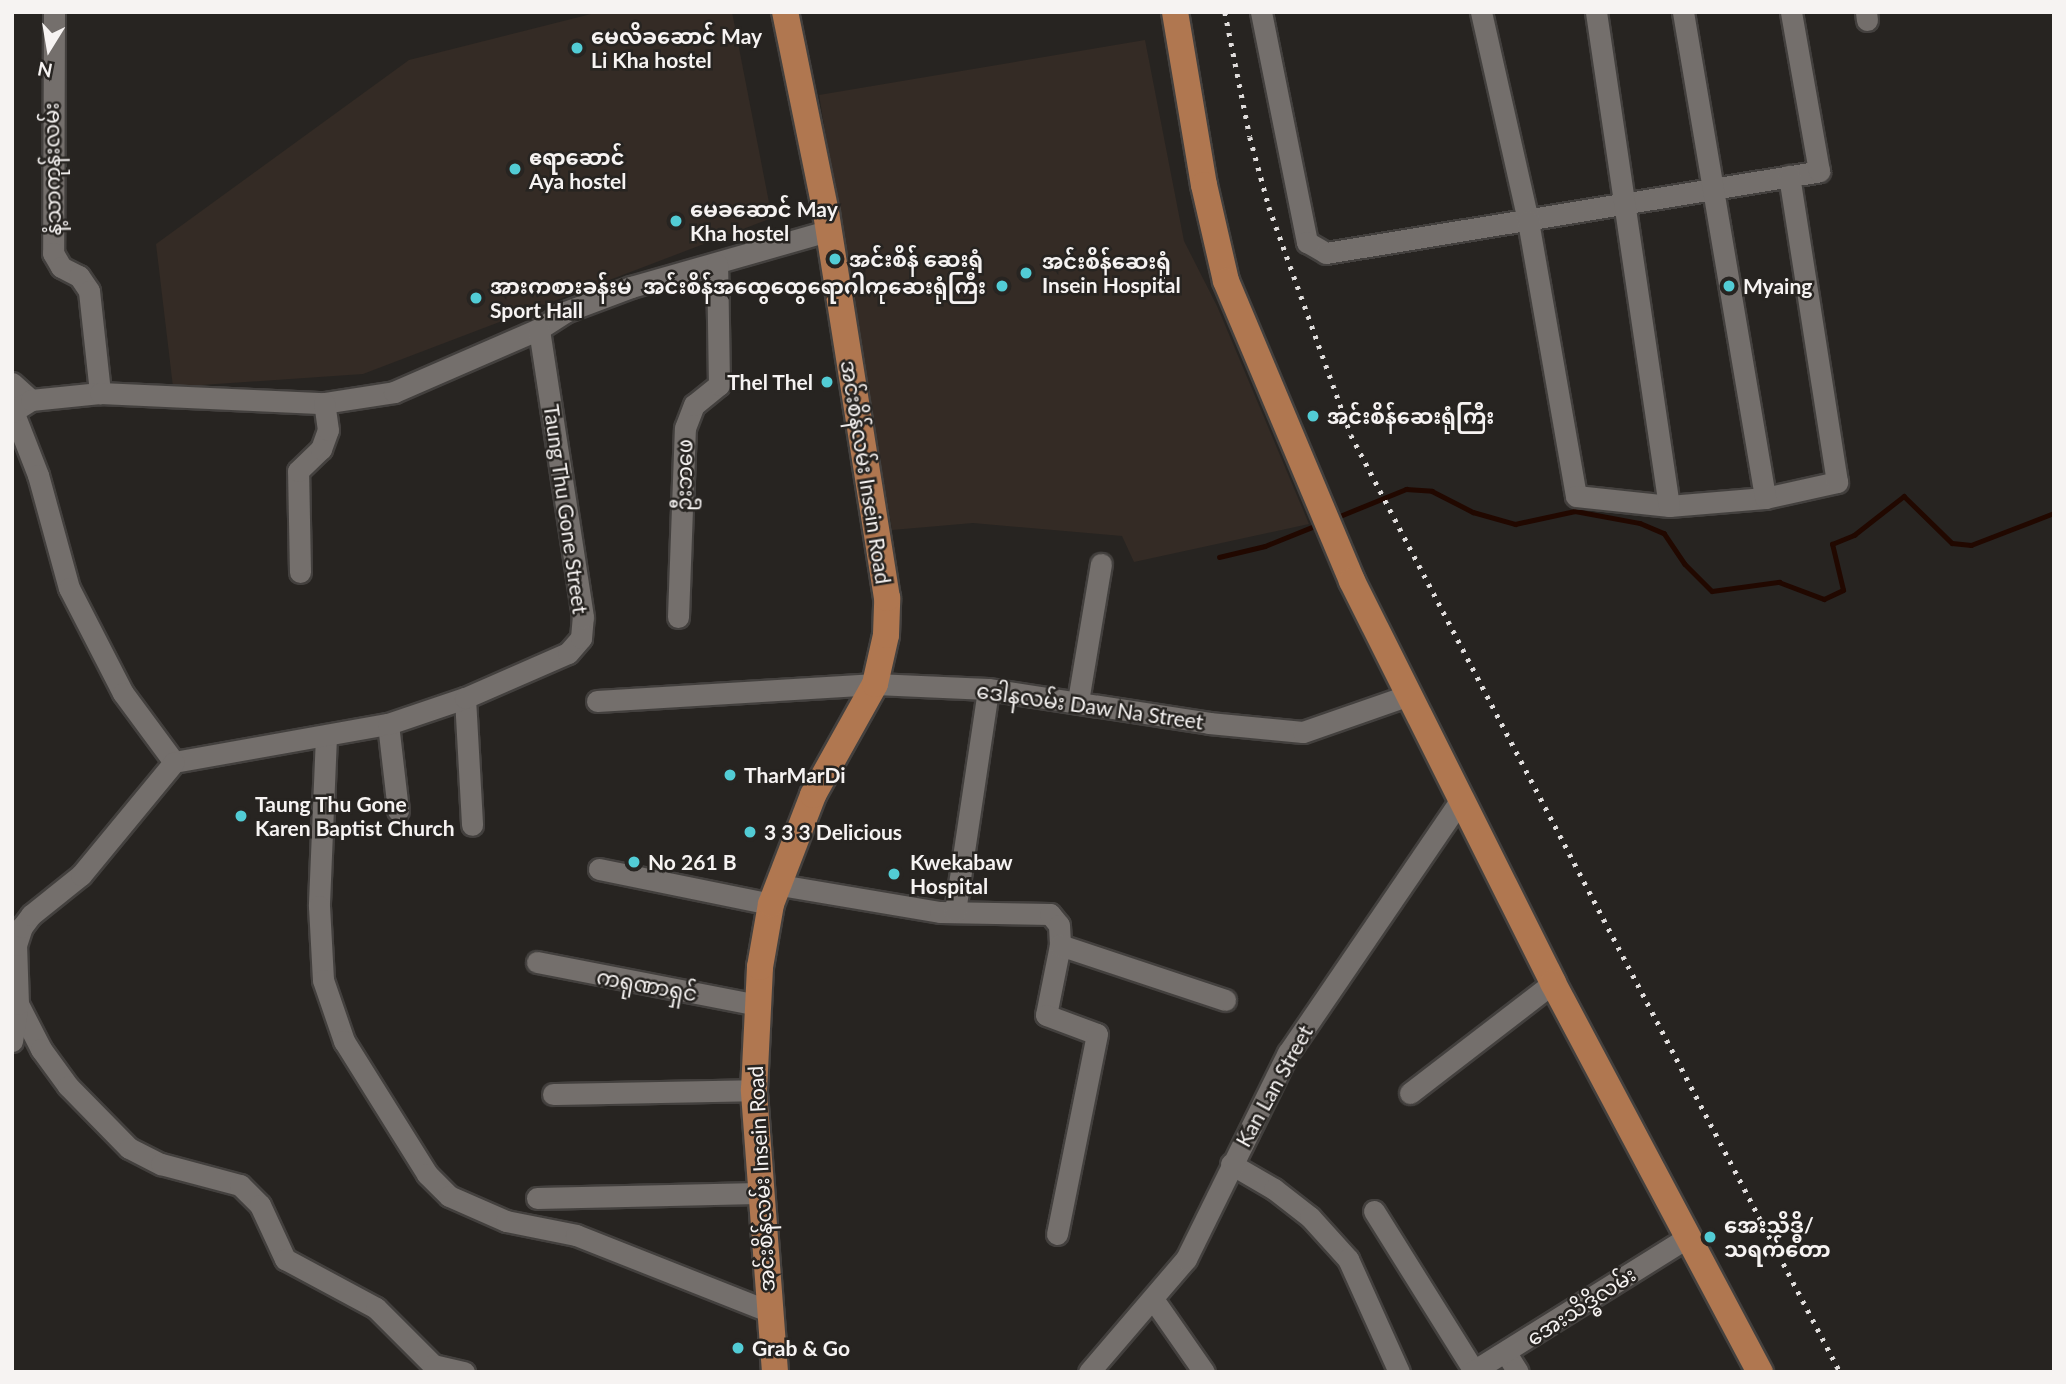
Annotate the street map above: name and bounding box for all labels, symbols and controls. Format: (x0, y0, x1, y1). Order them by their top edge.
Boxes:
north arrow (14, 14, 84, 84)
place label: မေလိခဆောင် May Li Kha hostel (591, 23, 762, 73)
marker: မေလိခဆောင် May Li Kha hostel (569, 40, 585, 56)
text: N (36, 57, 54, 83)
street label: နံ့သာကုန်းလမ်း (38, 102, 66, 236)
place label: ဧရာဆောင် Aya hostel (529, 144, 627, 194)
marker: ဧရာဆောင် Aya hostel (507, 161, 523, 177)
place label: မေခဆောင် May Kha hostel (690, 196, 838, 246)
marker: မေခဆောင် May Kha hostel (668, 213, 684, 229)
place label: အင်းစိန် ဆေးရုံ (849, 246, 983, 272)
place label: အင်းစိန်ဆေးရုံ Insein Hospital (1042, 248, 1181, 298)
marker: အင်းစိန် ဆေးရုံ (827, 251, 843, 267)
marker: အင်းစိန်ဆေးရုံ Insein Hospital (1016, 263, 1036, 283)
place label: အားကစားခန်းမ Sport Hall (490, 273, 632, 323)
place label: အင်းစိန်အထွေထွေရောဂါကုဆေးရုံကြီး (643, 273, 986, 299)
place label: Myaing (1743, 273, 1812, 299)
marker: အင်းစိန်အထွေထွေရောဂါကုဆေးရုံကြီး (992, 276, 1012, 296)
marker: Myaing (1721, 278, 1737, 294)
marker: အားကစားခန်းမ Sport Hall (468, 290, 484, 306)
street label: အင်းစိန်လမ်း Insein Road (836, 358, 896, 586)
place label: Thel Thel (727, 369, 813, 395)
marker: Thel Thel (819, 374, 835, 390)
street label: Taung Thu Gone Street (539, 402, 593, 616)
place label: အင်းစိန်ဆေးရုံကြီး (1327, 403, 1494, 429)
marker: အင်းစိန်ဆေးရုံကြီး (1305, 408, 1321, 424)
street label: ဦးဘဖေ (671, 439, 697, 511)
street label: ဒေါနလမ်း Daw Na Street (975, 678, 1205, 734)
place label: TharMarDi (744, 762, 846, 788)
marker: TharMarDi (722, 767, 738, 783)
place label: Taung Thu Gone Karen Baptist Church (255, 791, 455, 841)
marker: Taung Thu Gone Karen Baptist Church (233, 808, 249, 824)
place label: 3 3 3 Delicious (764, 819, 902, 845)
marker: 3 3 3 Delicious (742, 824, 758, 840)
place label: No 261 B (648, 849, 736, 875)
place label: Kwekabaw Hospital (910, 849, 1013, 899)
marker: No 261 B (626, 854, 642, 870)
marker: Kwekabaw Hospital (884, 864, 904, 884)
street label: ကရုဏာရှင် (595, 964, 699, 1006)
street label: Kan Lan Street (1230, 1021, 1318, 1151)
street label: အင်းစိန်လမ်း Insein Road (742, 1065, 780, 1293)
place label: အေးသိဒ္ဓိ/ သရက်တော (1724, 1212, 1830, 1262)
marker: အေးသိဒ္ဓိ/ သရက်တော (1702, 1229, 1718, 1245)
street label: အေးသိဒ္ဓိလမ်း (1522, 1261, 1640, 1351)
place label: Grab & Go (752, 1335, 850, 1361)
marker: Grab & Go (730, 1340, 746, 1356)

